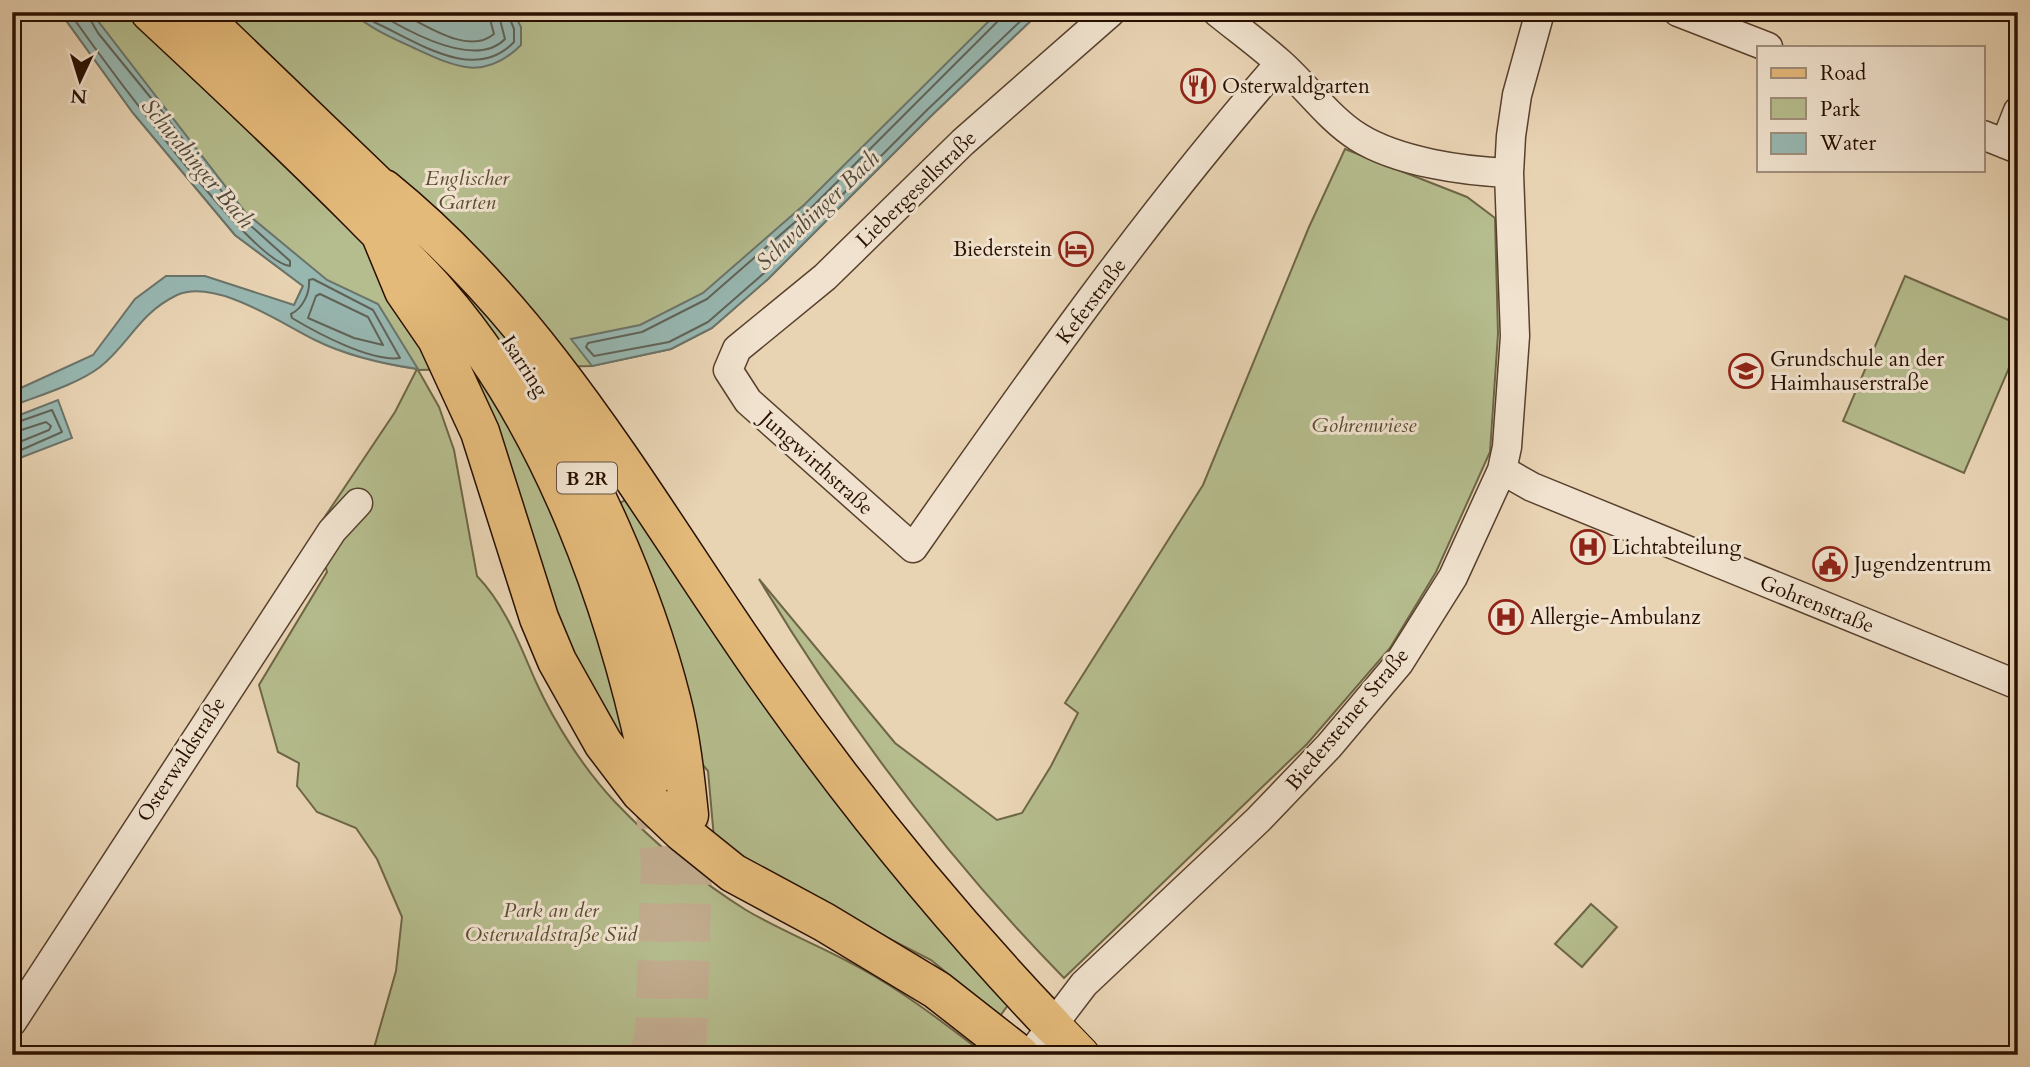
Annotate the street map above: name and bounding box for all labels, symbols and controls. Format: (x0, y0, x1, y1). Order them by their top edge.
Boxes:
north arrow (46, 46, 116, 116)
legend (1757, 46, 1984, 172)
text: Road (1820, 59, 1866, 88)
restaurant icon: Osterwaldgarten (1179, 67, 1217, 105)
place label: Osterwaldgarten (1222, 72, 1370, 101)
text: N (69, 82, 88, 110)
water label: Schwabinger Bach (134, 92, 261, 235)
text: Park (1820, 95, 1861, 124)
street label: Liebergesellstraße (850, 124, 983, 255)
text: Water (1819, 129, 1876, 158)
water label: Schwabinger Bach (749, 143, 886, 277)
park label: Englischer Garten (425, 164, 510, 217)
hotel icon: Biederstein (1057, 230, 1095, 268)
place label: Biederstein (953, 235, 1052, 264)
street label: Keferstraße (1049, 252, 1133, 350)
street label: Isarring (494, 330, 555, 403)
place label: Grundschule an der Haimhauserstraße (1770, 345, 1944, 398)
school or university icon: Grundschule an der Haimhauserstraße (1727, 352, 1765, 390)
street label: Jungwirthstraße (751, 403, 880, 522)
park label: Gohrenwiese (1312, 411, 1417, 440)
road number: B 2R (557, 463, 617, 494)
hospital icon: Lichtabteilung (1569, 528, 1607, 566)
place label: Lichtabteilung (1612, 533, 1742, 562)
public building icon: Jugendzentrum (1811, 545, 1849, 583)
place label: Jugendzentrum (1851, 550, 1992, 579)
street label: Gohrenstraße (1755, 568, 1878, 641)
hospital icon: Allergie-Ambulanz (1487, 598, 1525, 636)
place label: Allergie-Ambulanz (1530, 603, 1701, 632)
street label: Biedersteiner Straße (1279, 642, 1416, 797)
street label: Osterwaldstraße (130, 691, 233, 828)
park label: Park an der Osterwaldstraße Süd (465, 896, 638, 949)

